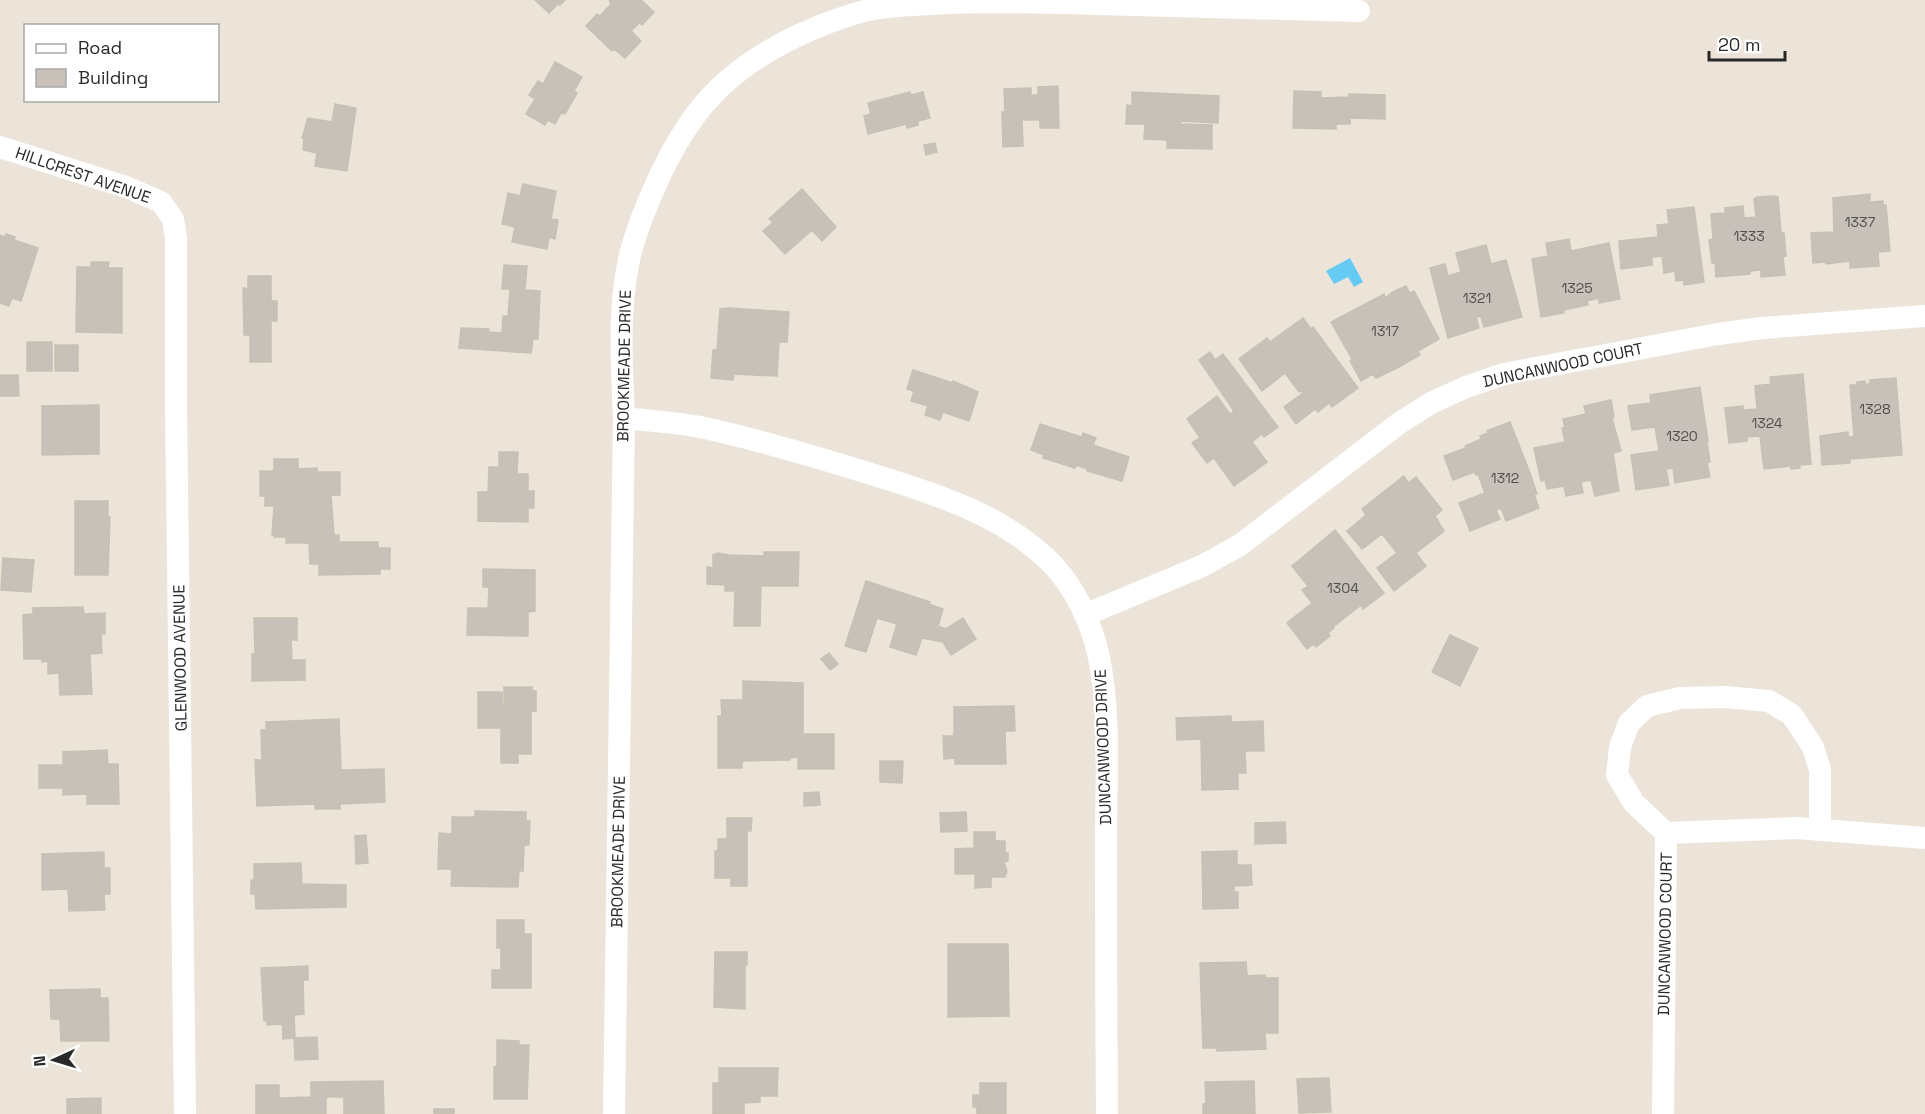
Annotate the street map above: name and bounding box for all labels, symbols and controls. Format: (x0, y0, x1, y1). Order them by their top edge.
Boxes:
legend (24, 24, 219, 102)
scale bar (1709, 24, 1786, 62)
text: 20 m (1718, 33, 1761, 56)
text: Road (78, 36, 122, 59)
text: Building (78, 66, 148, 89)
street label: HILLCREST AVENUE (13, 142, 153, 208)
house number: 1337 (1845, 213, 1875, 231)
house number: 1333 (1733, 227, 1765, 245)
house number: 1325 (1561, 279, 1593, 297)
house number: 1321 (1463, 289, 1491, 307)
street label: BROOKMEADE DRIVE (612, 290, 636, 442)
house number: 1317 (1371, 322, 1399, 340)
street label: DUNCANWOOD COURT (1481, 338, 1645, 392)
house number: 1328 (1859, 400, 1891, 418)
house number: 1324 (1751, 414, 1783, 432)
house number: 1320 (1666, 427, 1698, 445)
house number: 1312 (1491, 469, 1519, 487)
house number: 1304 (1327, 579, 1359, 597)
street label: GLENWOOD AVENUE (168, 584, 192, 732)
street label: DUNCANWOOD DRIVE (1090, 669, 1116, 825)
street label: BROOKMEADE DRIVE (606, 776, 630, 928)
street label: DUNCANWOOD COURT (1653, 852, 1677, 1016)
north arrow (24, 1030, 84, 1090)
text: N (29, 1055, 50, 1067)

